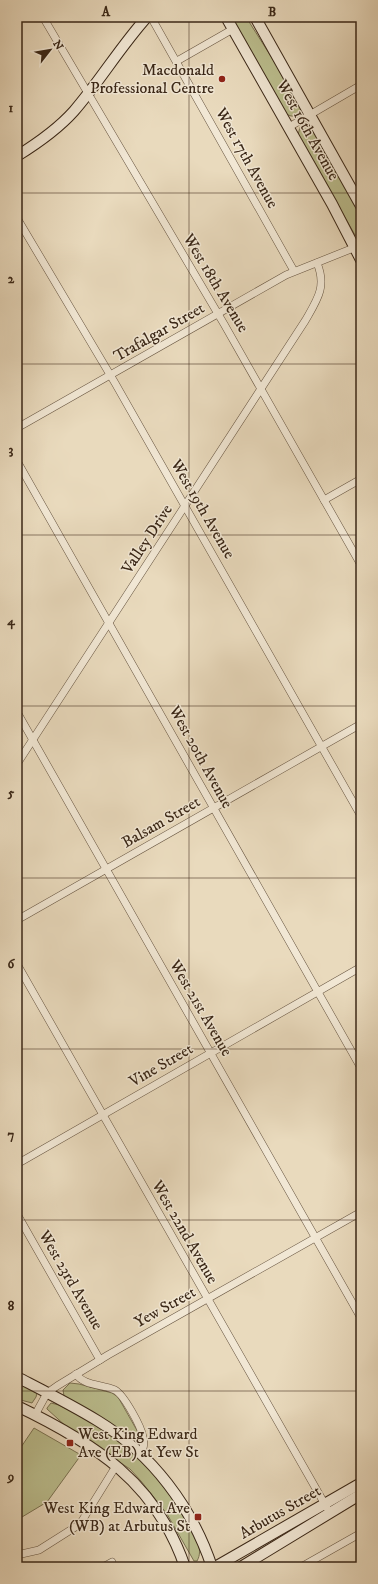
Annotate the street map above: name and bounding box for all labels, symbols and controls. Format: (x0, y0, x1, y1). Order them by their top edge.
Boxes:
text: A (101, 4, 111, 20)
text: B (268, 4, 276, 20)
north arrow (30, 30, 70, 70)
text: N (49, 38, 66, 53)
place label: Macdonald Professional Centre (90, 60, 214, 98)
marker: Macdonald Professional Centre (217, 74, 227, 84)
street label: West 16th Avenue (272, 75, 344, 184)
text: 1 (9, 100, 14, 116)
street label: West 17th Avenue (211, 103, 283, 212)
street label: West 18th Avenue (178, 229, 253, 336)
text: 2 (8, 271, 15, 287)
street label: Trafalgar Street (110, 298, 208, 366)
text: 3 (9, 442, 14, 458)
street label: West 19th Avenue (166, 455, 240, 563)
street label: Valley Drive (117, 500, 177, 578)
text: 4 (6, 613, 15, 630)
street label: West 20th Avenue (164, 701, 238, 812)
text: 5 (7, 785, 15, 801)
street label: Balsam Street (118, 792, 204, 852)
street label: West 21st Avenue (165, 955, 237, 1060)
text: 6 (8, 956, 16, 972)
street label: Vine Street (125, 1039, 196, 1092)
text: 7 (8, 1127, 15, 1143)
street label: West 22nd Avenue (147, 1176, 223, 1288)
street label: West 23rd Avenue (34, 1226, 108, 1334)
street label: Yew Street (131, 1282, 199, 1332)
text: 8 (8, 1298, 15, 1314)
place label: West King Edward Ave (EB) at Yew St (77, 1424, 199, 1462)
marker: West King Edward Ave (EB) at Yew St (65, 1438, 75, 1448)
text: 9 (7, 1469, 14, 1485)
street label: Arbutus Street (236, 1481, 324, 1543)
place label: West King Edward Ave (WB) at Arbutus St (43, 1498, 190, 1536)
marker: West King Edward Ave (WB) at Arbutus St (193, 1512, 203, 1522)

